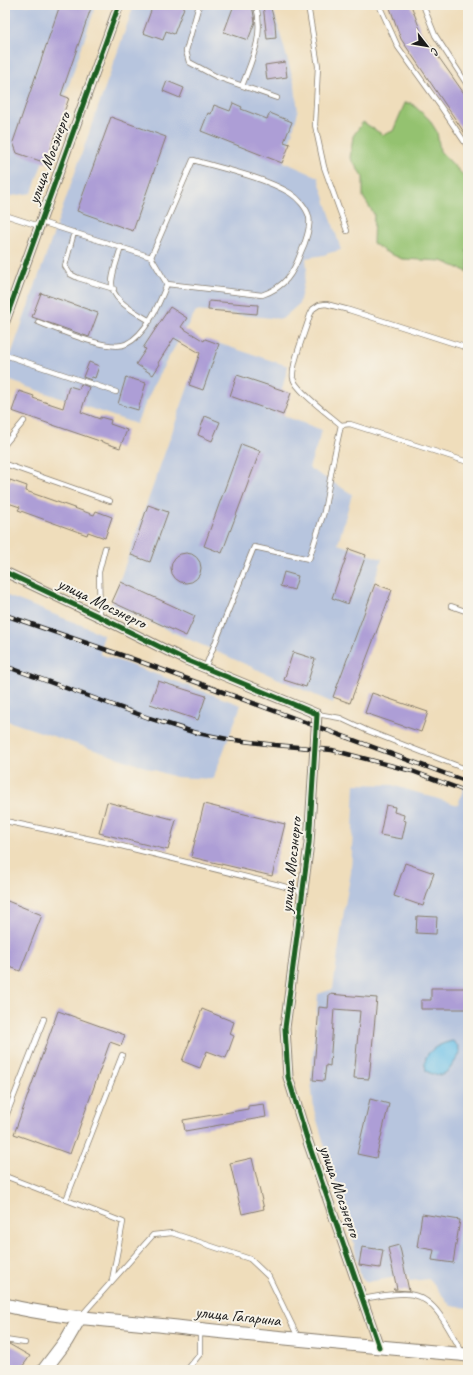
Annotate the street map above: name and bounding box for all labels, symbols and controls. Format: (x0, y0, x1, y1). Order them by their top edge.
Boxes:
north arrow (407, 26, 447, 66)
text: С (427, 45, 443, 58)
street label: улица Мосэнерго (22, 107, 76, 208)
street label: улица Мосэнерго (53, 572, 152, 634)
street label: улица Мосэнерго (275, 814, 307, 915)
street label: улица Мосэнерго (314, 1141, 366, 1242)
street label: улица Гагарина (193, 1301, 283, 1331)

